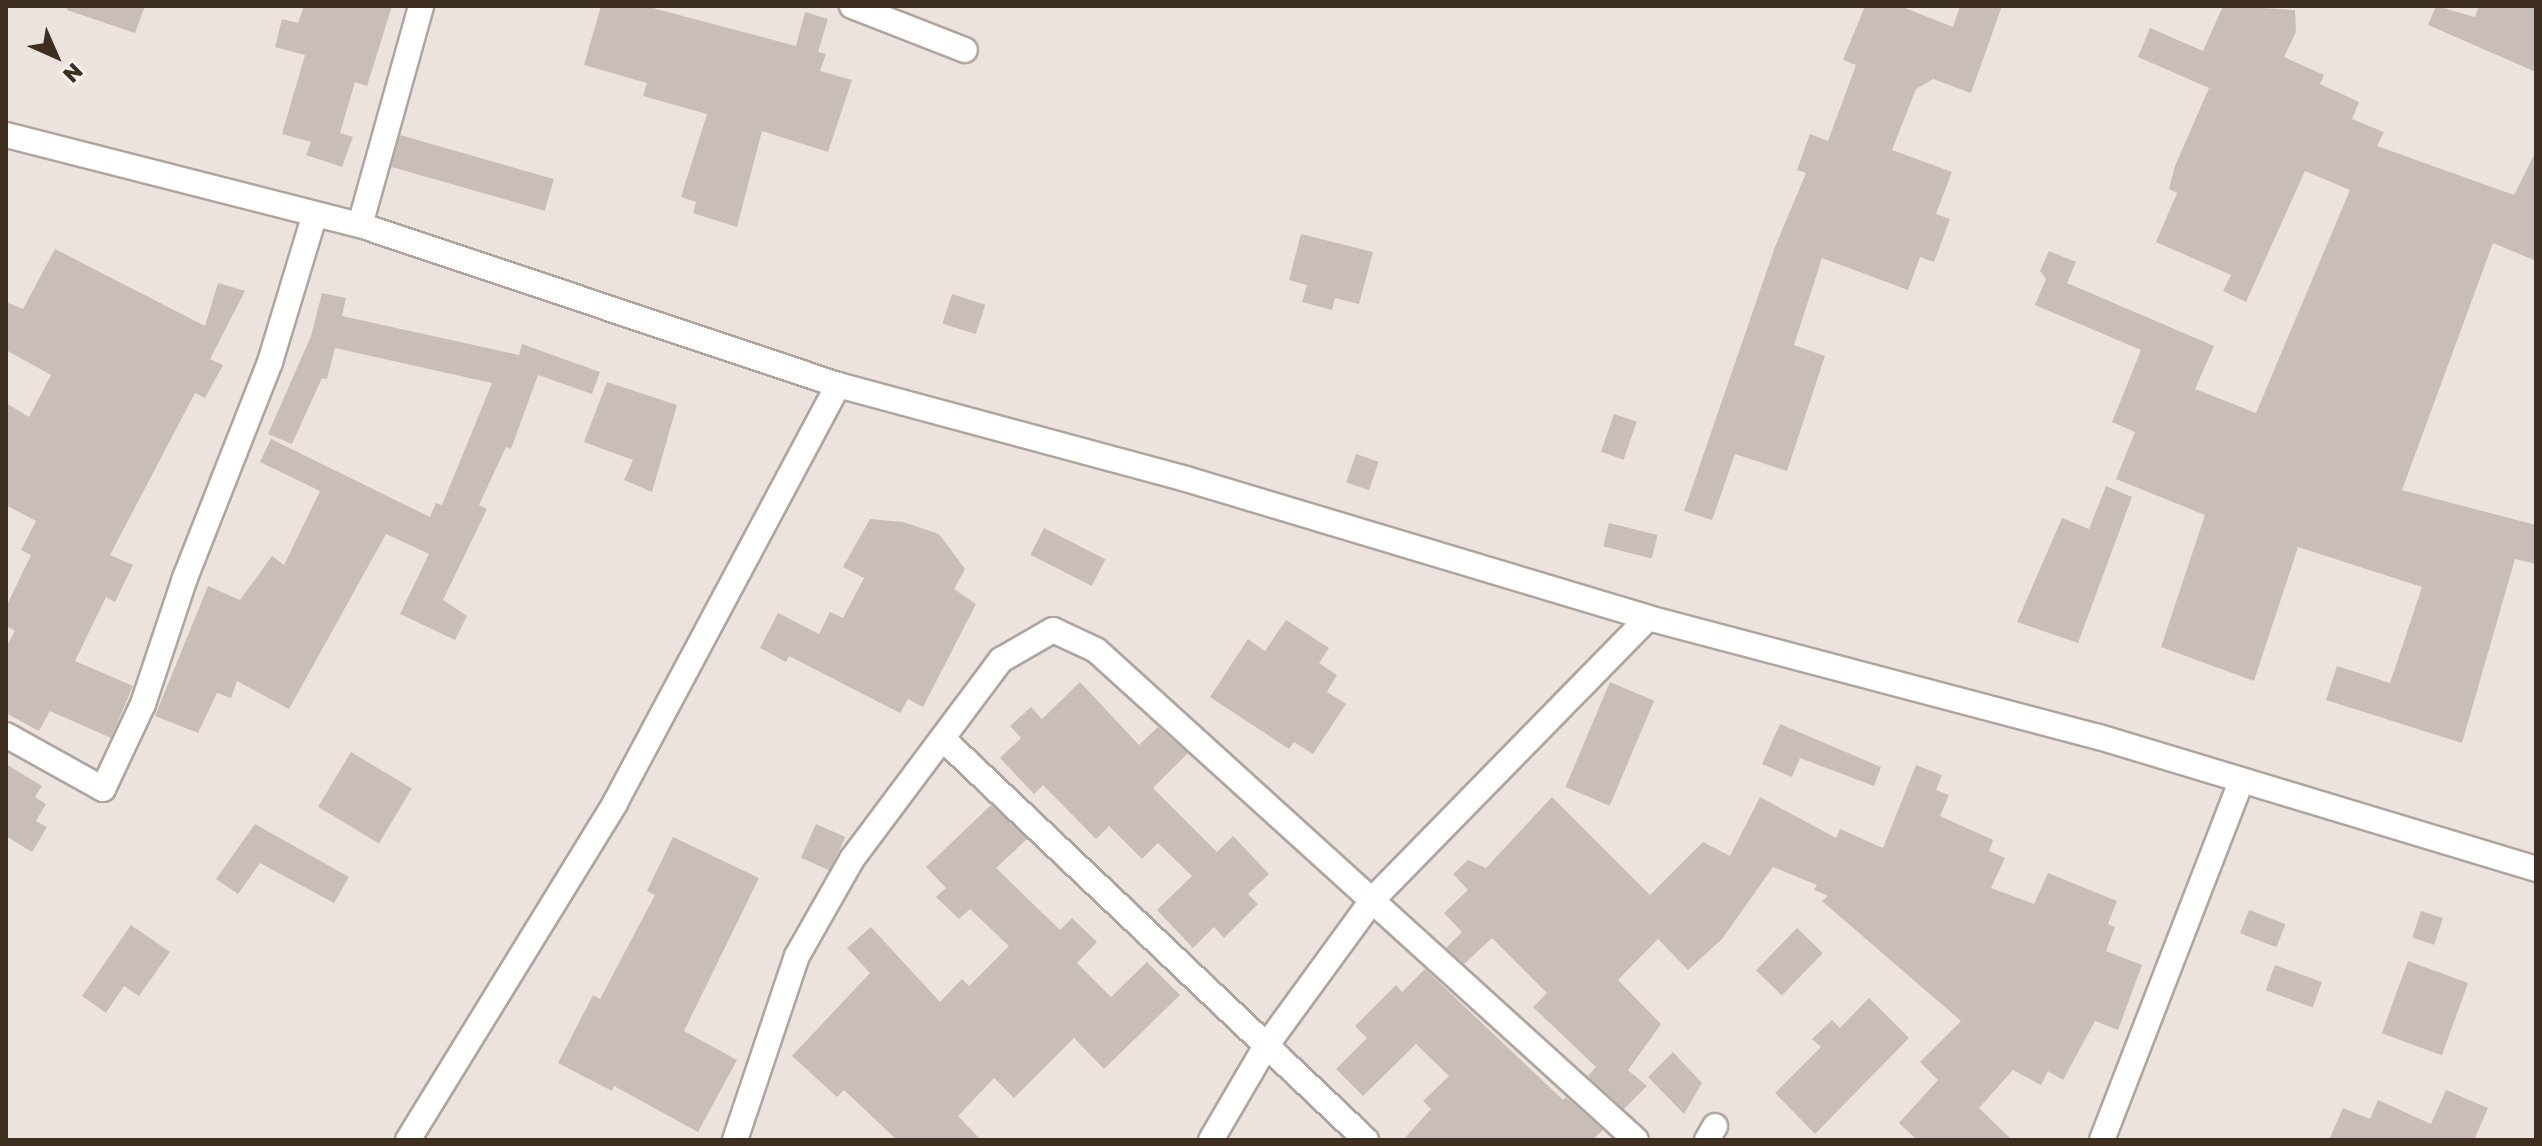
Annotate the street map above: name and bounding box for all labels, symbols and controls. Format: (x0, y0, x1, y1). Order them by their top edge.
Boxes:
north arrow (16, 16, 96, 96)
text: N (58, 58, 89, 89)

